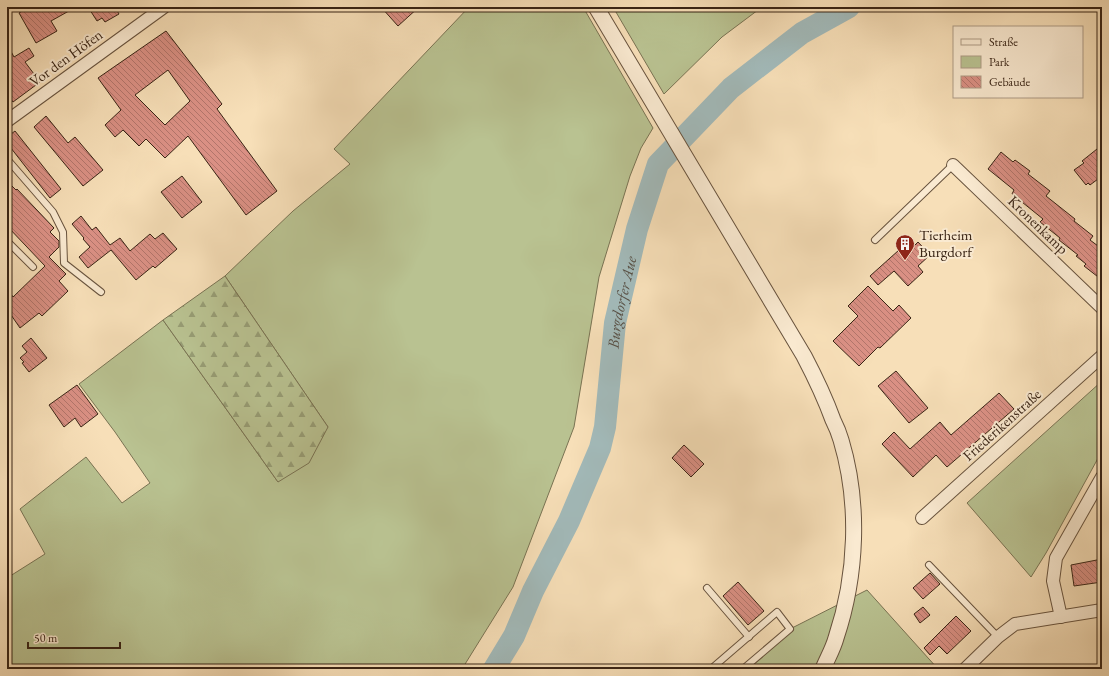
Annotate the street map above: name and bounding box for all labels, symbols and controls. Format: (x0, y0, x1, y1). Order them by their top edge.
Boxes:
street label: Vor den Höfen (25, 25, 106, 91)
legend (953, 26, 1083, 98)
text: Straße (989, 34, 1018, 50)
text: Park (989, 54, 1010, 70)
text: Gebäude (989, 74, 1031, 90)
street label: Kronenkamp (1004, 191, 1073, 258)
place label: Tierheim Burgdorf (919, 225, 974, 261)
building icon: Tierheim Burgdorf (894, 233, 916, 261)
water label: Burgdorfer Aue (603, 254, 641, 350)
street label: Friederikenstraße (959, 384, 1045, 465)
scale bar (28, 624, 120, 650)
text: 50 m (34, 630, 58, 646)

